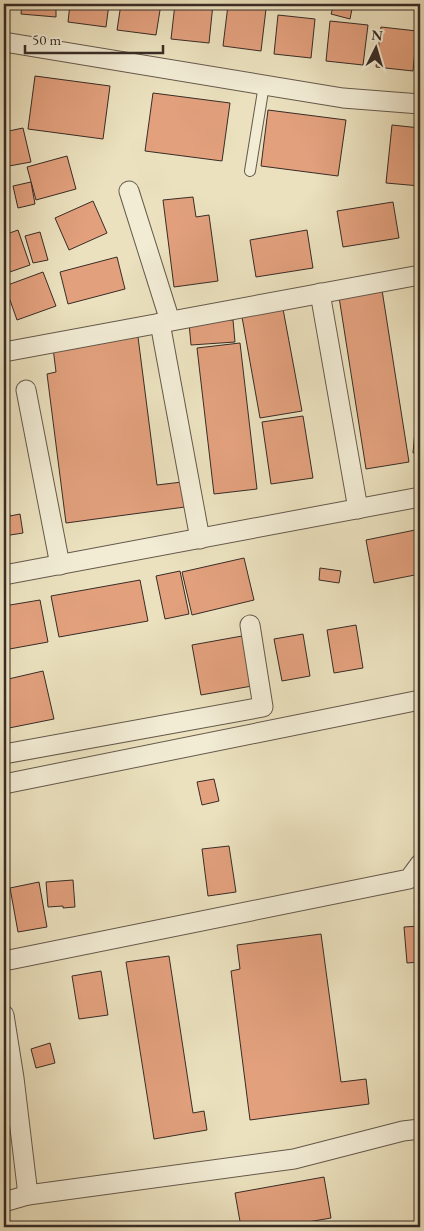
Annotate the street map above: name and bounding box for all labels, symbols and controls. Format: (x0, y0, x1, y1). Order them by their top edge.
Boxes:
scale bar (25, 22, 162, 54)
north arrow (352, 22, 402, 72)
text: N (371, 26, 384, 45)
text: 50 m (32, 30, 61, 49)

